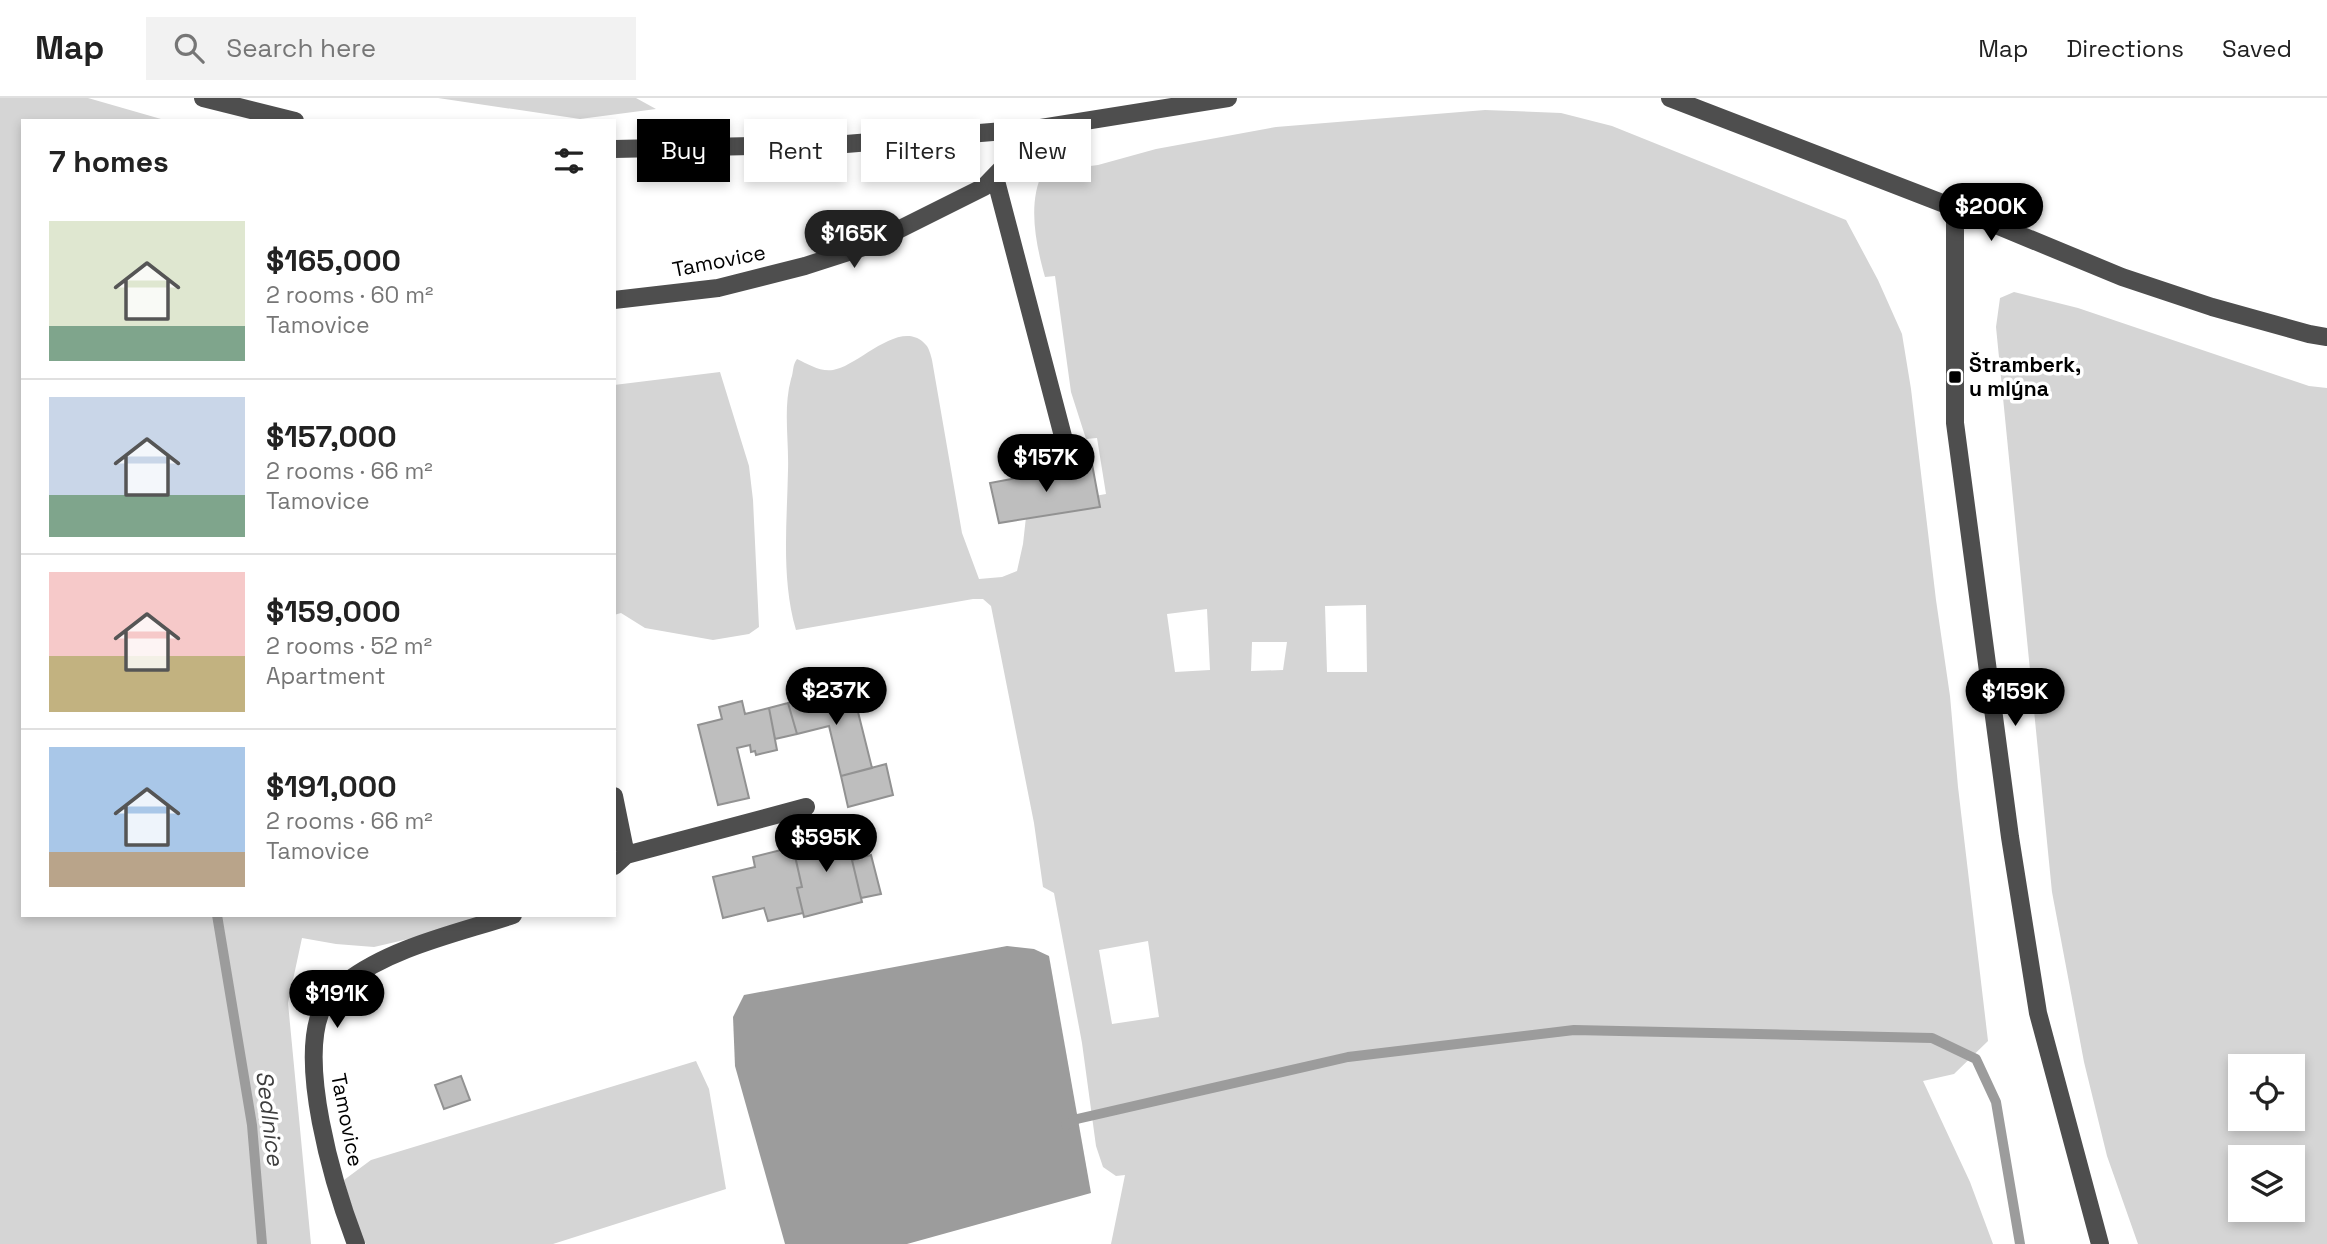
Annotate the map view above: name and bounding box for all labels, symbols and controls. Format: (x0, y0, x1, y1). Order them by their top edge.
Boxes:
search box (146, 17, 636, 80)
text: Map (35, 27, 104, 69)
icon: search (170, 29, 208, 67)
text: Search here (226, 31, 376, 65)
text: Map (1978, 33, 2028, 64)
text: Directions (2066, 33, 2184, 64)
text: Saved (2222, 33, 2292, 64)
chip: Buy (637, 119, 730, 182)
chip: Rent (744, 119, 847, 182)
chip: Filters (861, 119, 980, 182)
chip: New (994, 119, 1091, 182)
text: 7 homes (49, 142, 169, 181)
icon: filters (550, 142, 588, 180)
pin: $200K (1942, 184, 2040, 243)
text: $200K (1955, 191, 2027, 221)
pin: $165K (805, 211, 903, 270)
text: $165K (821, 218, 887, 248)
street label: Tamovice (670, 238, 768, 283)
text: $165,000 (266, 241, 401, 280)
icon: home (105, 249, 189, 333)
text: 2 rooms · 60 m² (266, 280, 433, 310)
text: Tamovice (266, 310, 370, 340)
place label: Štramberk, u mlýna (1969, 351, 2081, 402)
marker: Štramberk, u mlýna (1947, 369, 1963, 385)
text: $157,000 (266, 417, 397, 456)
icon: home (105, 425, 189, 509)
pin: $157K (997, 434, 1095, 494)
text: $157K (1014, 442, 1079, 472)
text: 2 rooms · 66 m² (266, 456, 433, 486)
text: Tamovice (266, 486, 370, 516)
text: $159,000 (266, 592, 401, 631)
icon: home (105, 600, 189, 684)
text: 2 rooms · 52 m² (266, 631, 432, 661)
text: Apartment (266, 661, 386, 691)
pin: $237K (787, 668, 885, 727)
pin: $159K (1966, 668, 2064, 728)
text: $237K (802, 675, 870, 705)
text: $159K (1982, 676, 2048, 706)
text: $191,000 (266, 767, 397, 806)
icon: home (105, 775, 189, 859)
text: 2 rooms · 66 m² (266, 806, 433, 836)
pin: $595K (777, 814, 875, 874)
text: $595K (791, 822, 861, 852)
text: Tamovice (266, 836, 370, 866)
pin: $191K (288, 970, 386, 1030)
text: $191K (305, 978, 369, 1008)
map controls (2228, 1054, 2305, 1222)
button: locate (2228, 1054, 2305, 1131)
water label: Sedlnice (249, 1069, 291, 1168)
street label: Tamovice (325, 1071, 370, 1169)
button: layers (2228, 1145, 2305, 1222)

